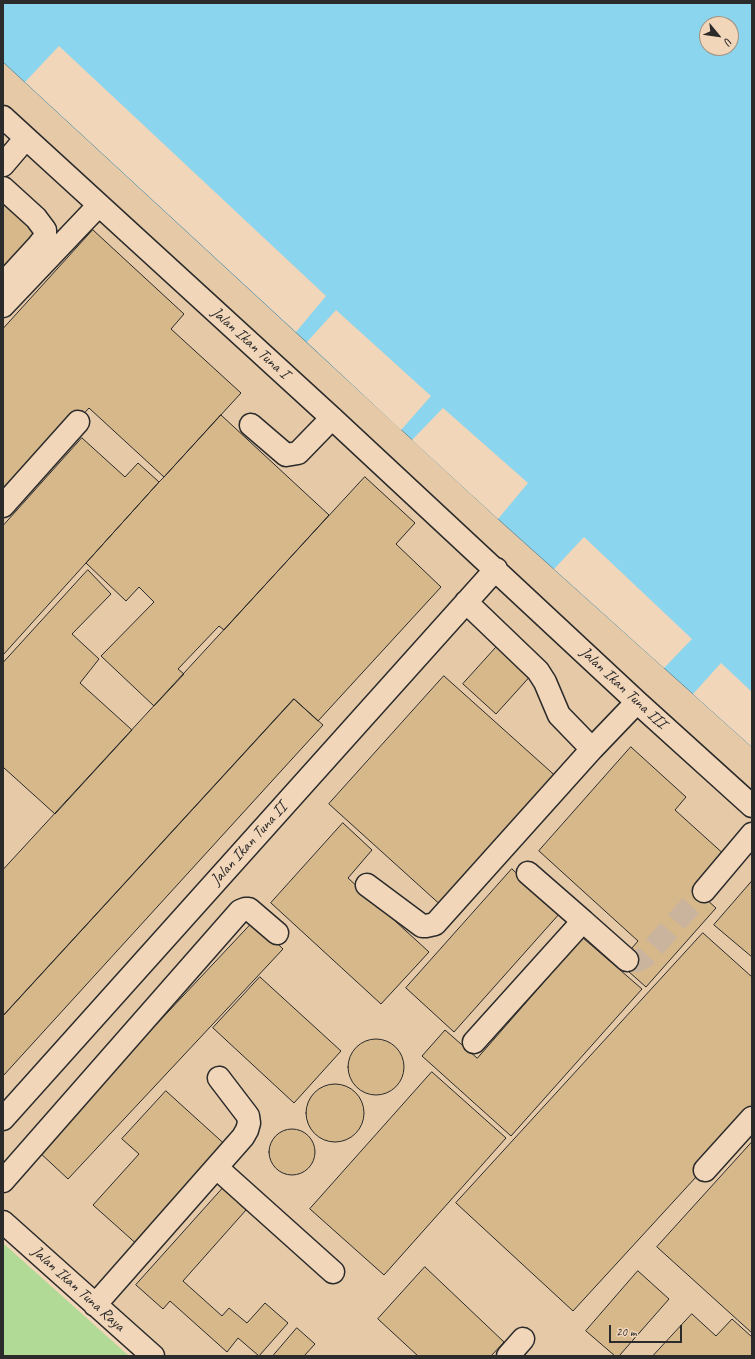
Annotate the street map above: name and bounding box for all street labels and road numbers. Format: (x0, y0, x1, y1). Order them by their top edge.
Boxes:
street label: Jalan Ikan Tuna I (207, 303, 293, 383)
street label: Jalan Ikan Tuna III (576, 643, 670, 733)
street label: Jalan Ikan Tuna II (207, 799, 291, 889)
street label: Jalan Ikan Tuna Raya (27, 1242, 129, 1336)

